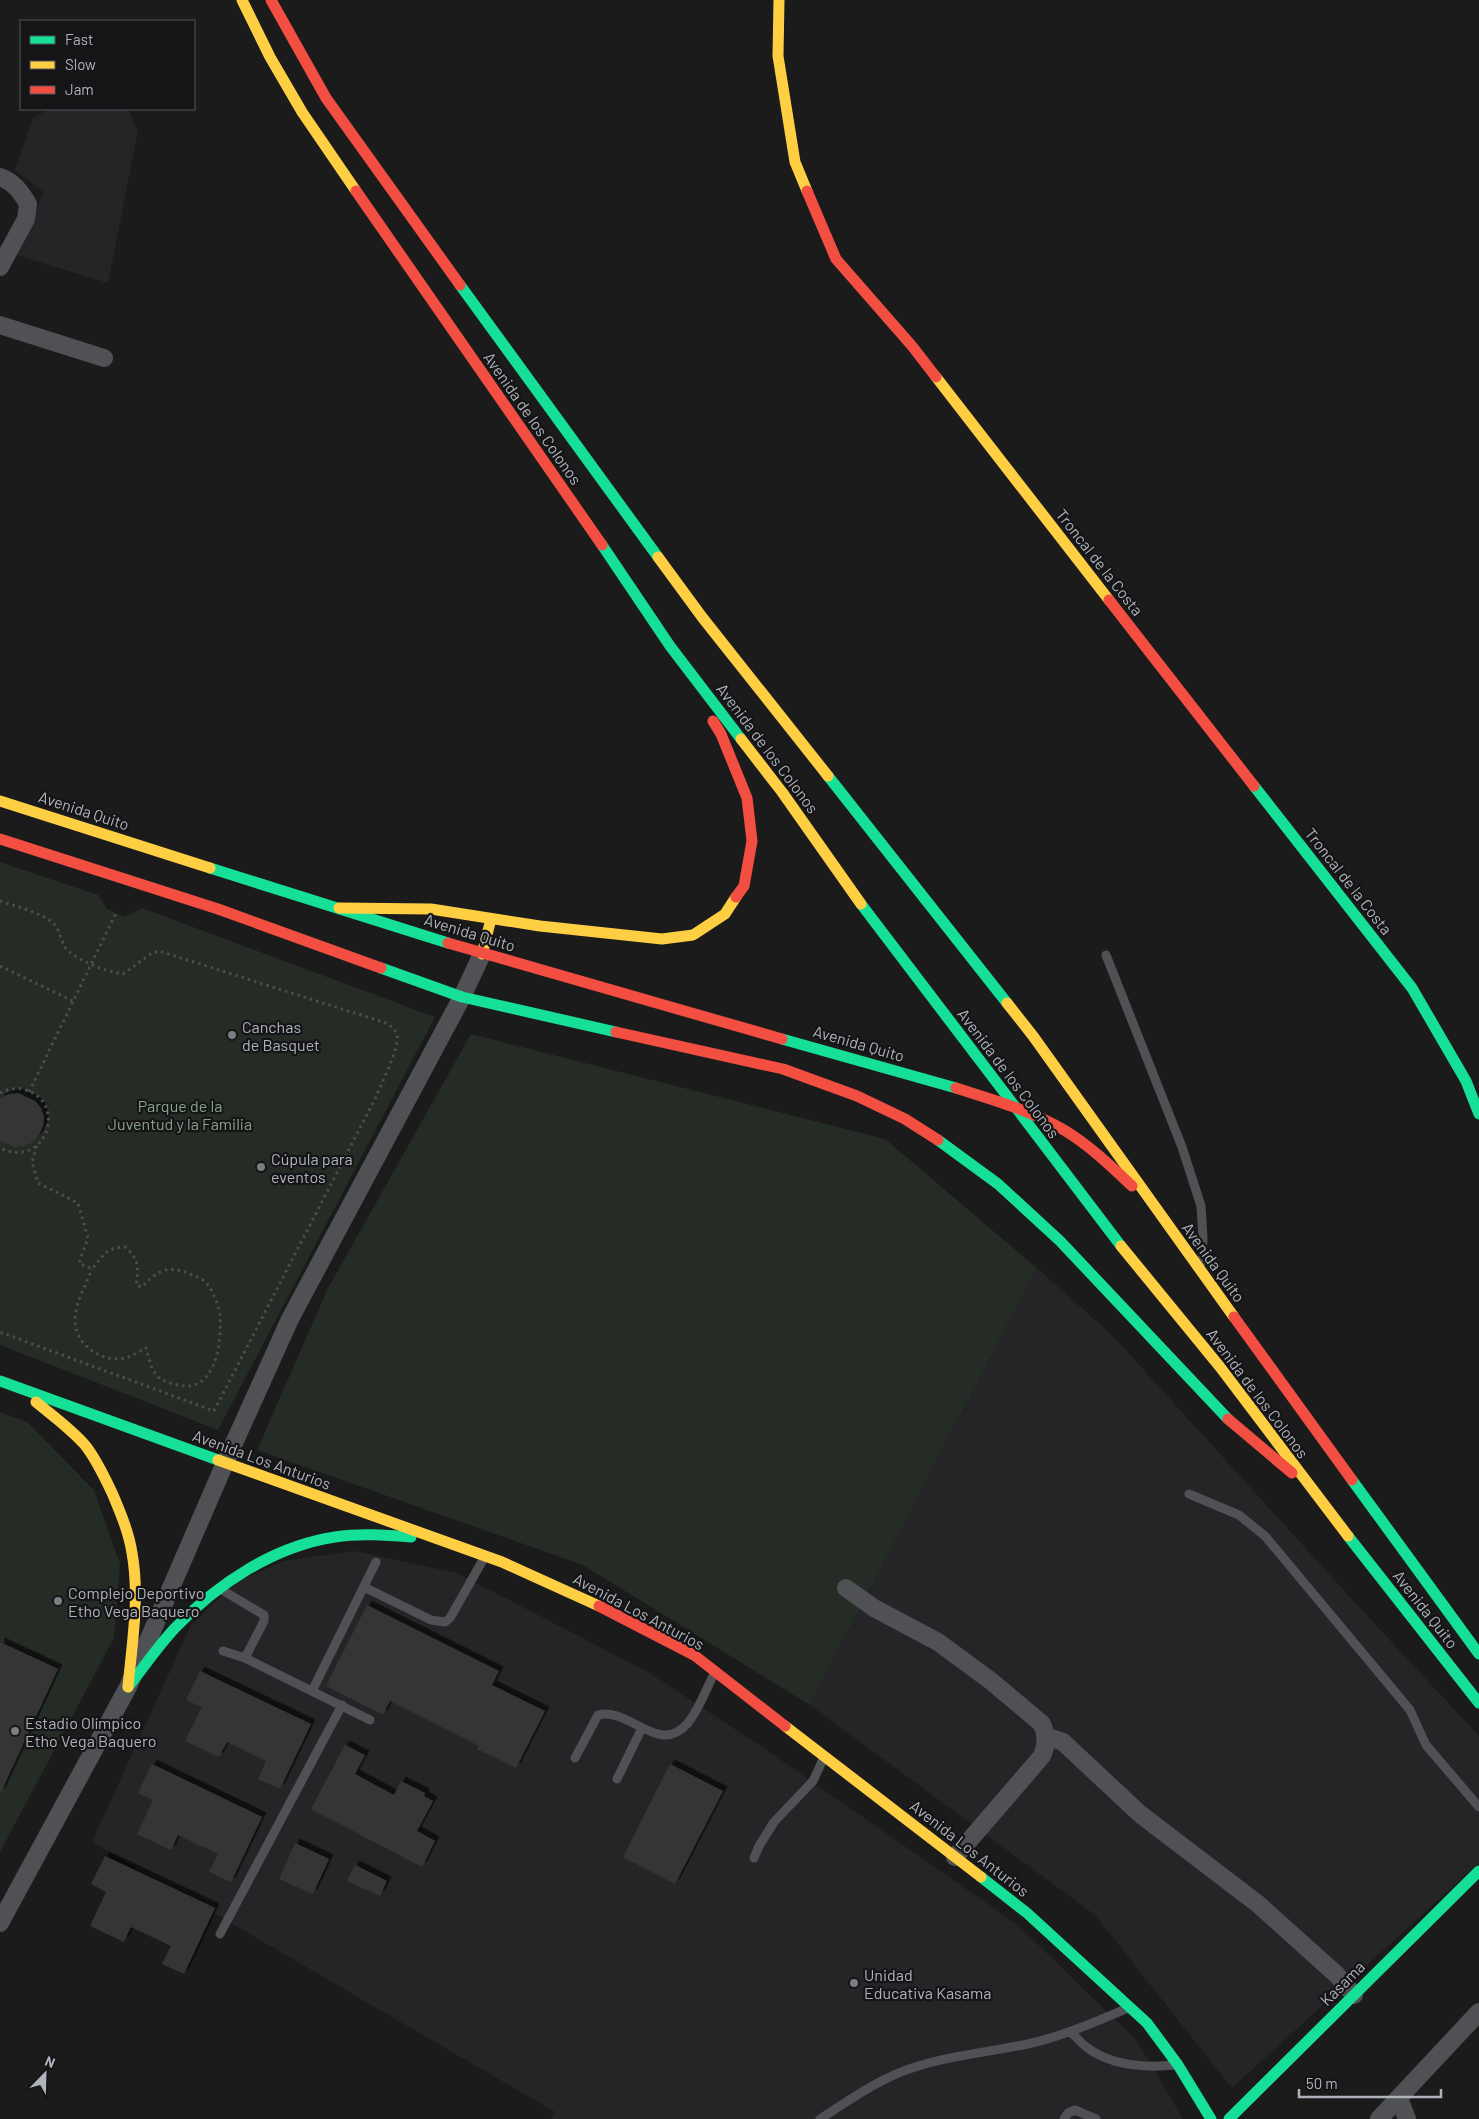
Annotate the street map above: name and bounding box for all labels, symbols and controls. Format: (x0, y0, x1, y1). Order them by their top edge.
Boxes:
legend (20, 20, 195, 110)
text: Fast (65, 30, 93, 48)
text: Slow (65, 55, 96, 73)
text: Jam (65, 80, 94, 98)
street label: Avenida de los Colonos (480, 348, 586, 488)
street label: Troncal de la Costa (1052, 505, 1148, 619)
street label: Avenida de los Colonos (713, 679, 823, 817)
street label: Avenida Quito (36, 786, 132, 834)
street label: Troncal de la Costa (1301, 824, 1397, 938)
street label: Avenida Quito (422, 909, 518, 955)
street label: Avenida de los Colonos (954, 1004, 1064, 1142)
place label: Canchas de Basquet (242, 1017, 320, 1054)
street label: Avenida Quito (811, 1021, 907, 1065)
marker: Canchas de Basquet (226, 1029, 238, 1041)
park label: Parque de la Juventud y la Familia (108, 1096, 252, 1133)
place label: Cúpula para eventos (271, 1149, 353, 1186)
marker: Cúpula para eventos (255, 1161, 267, 1173)
street label: Avenida Quito (1179, 1218, 1249, 1306)
street label: Avenida de los Colonos (1203, 1324, 1313, 1462)
street label: Avenida Los Anturios (190, 1425, 334, 1493)
street label: Avenida Quito (1390, 1566, 1462, 1652)
street label: Avenida Los Anturios (570, 1568, 708, 1654)
place label: Complejo Deportivo Etho Vega Baquero (68, 1583, 204, 1620)
marker: Complejo Deportivo Etho Vega Baquero (52, 1595, 64, 1607)
place label: Estadio Olímpico Etho Vega Baquero (25, 1713, 157, 1750)
marker: Estadio Olímpico Etho Vega Baquero (9, 1725, 21, 1737)
street label: Avenida Los Anturios (907, 1796, 1033, 1900)
street label: Kasama (1316, 1957, 1368, 2009)
place label: Unidad Educativa Kasama (864, 1965, 991, 2002)
marker: Unidad Educativa Kasama (848, 1977, 860, 1989)
north arrow (20, 2049, 70, 2099)
text: N (43, 2052, 58, 2071)
scale bar (1299, 2066, 1442, 2098)
text: 50 m (1306, 2074, 1338, 2092)

